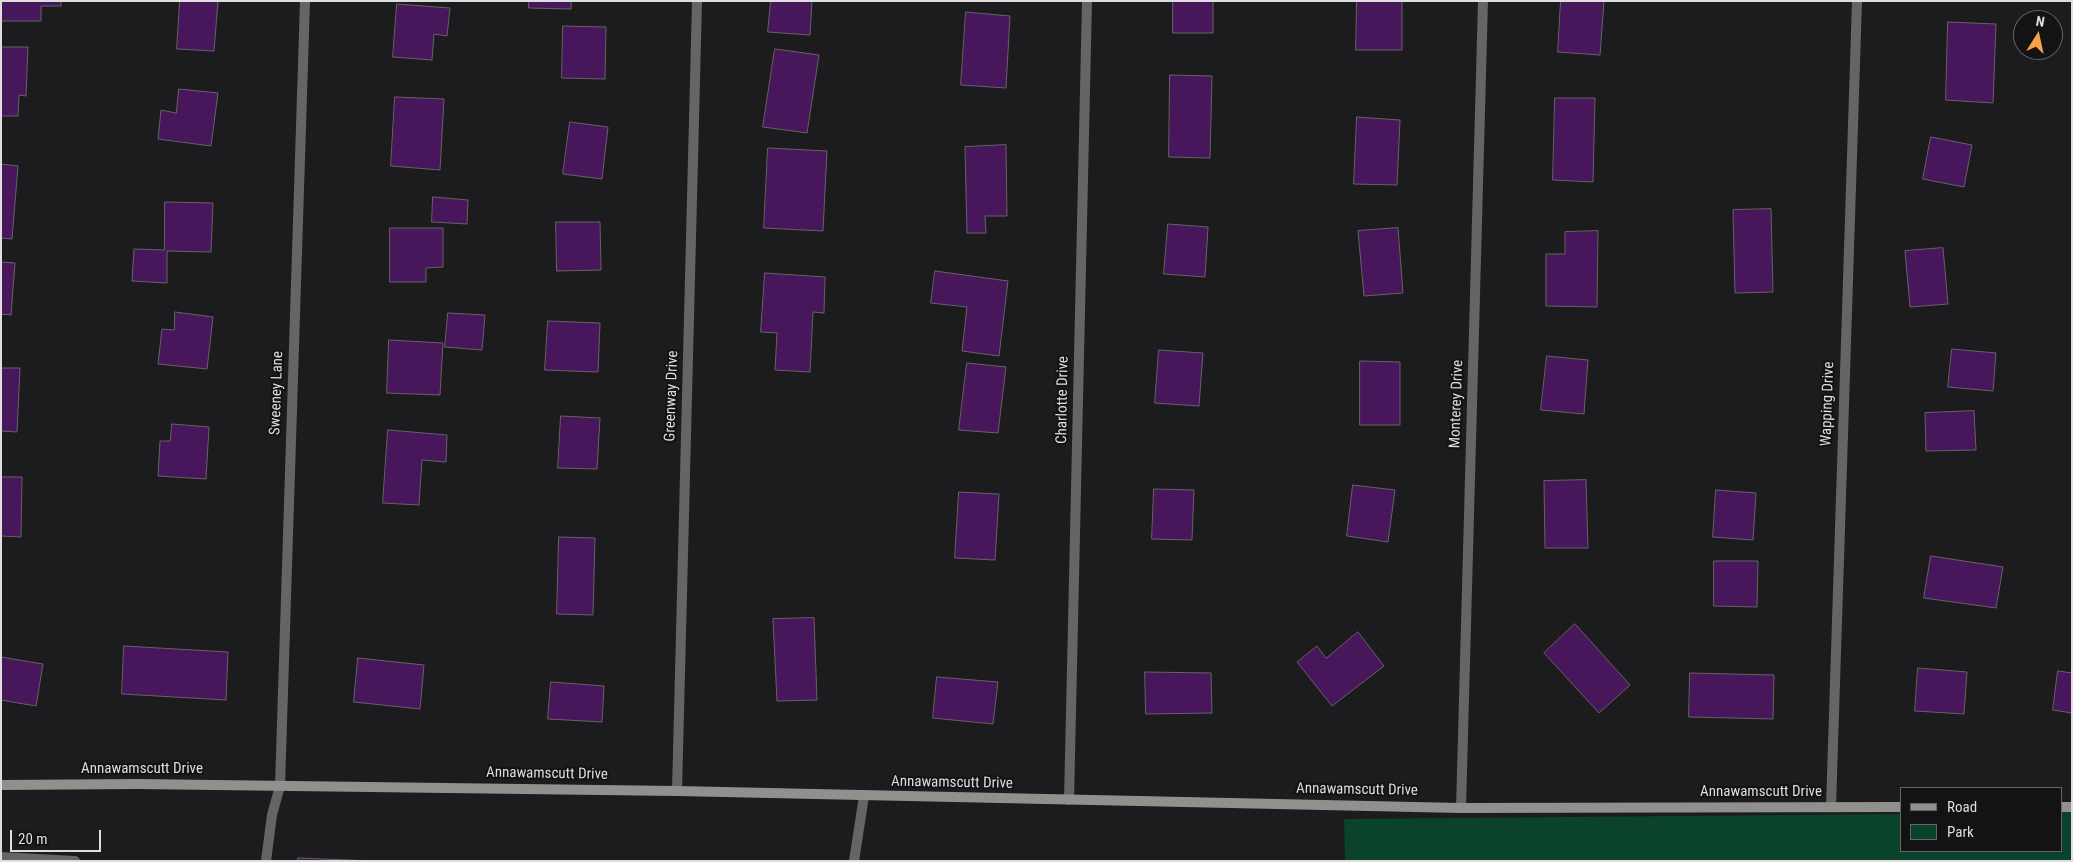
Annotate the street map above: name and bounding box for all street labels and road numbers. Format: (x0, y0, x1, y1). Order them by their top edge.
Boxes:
street label: Greenway Drive (661, 350, 683, 442)
street label: Sweeney Lane (267, 351, 287, 435)
street label: Charlotte Drive (1053, 356, 1073, 444)
street label: Monterey Drive (1446, 359, 1468, 449)
street label: Wapping Drive (1818, 361, 1838, 447)
street label: Annawamscutt Drive (81, 760, 203, 778)
street label: Annawamscutt Drive (486, 764, 608, 784)
street label: Annawamscutt Drive (891, 773, 1013, 793)
street label: Annawamscutt Drive (1296, 780, 1418, 800)
street label: Annawamscutt Drive (1700, 783, 1822, 801)

